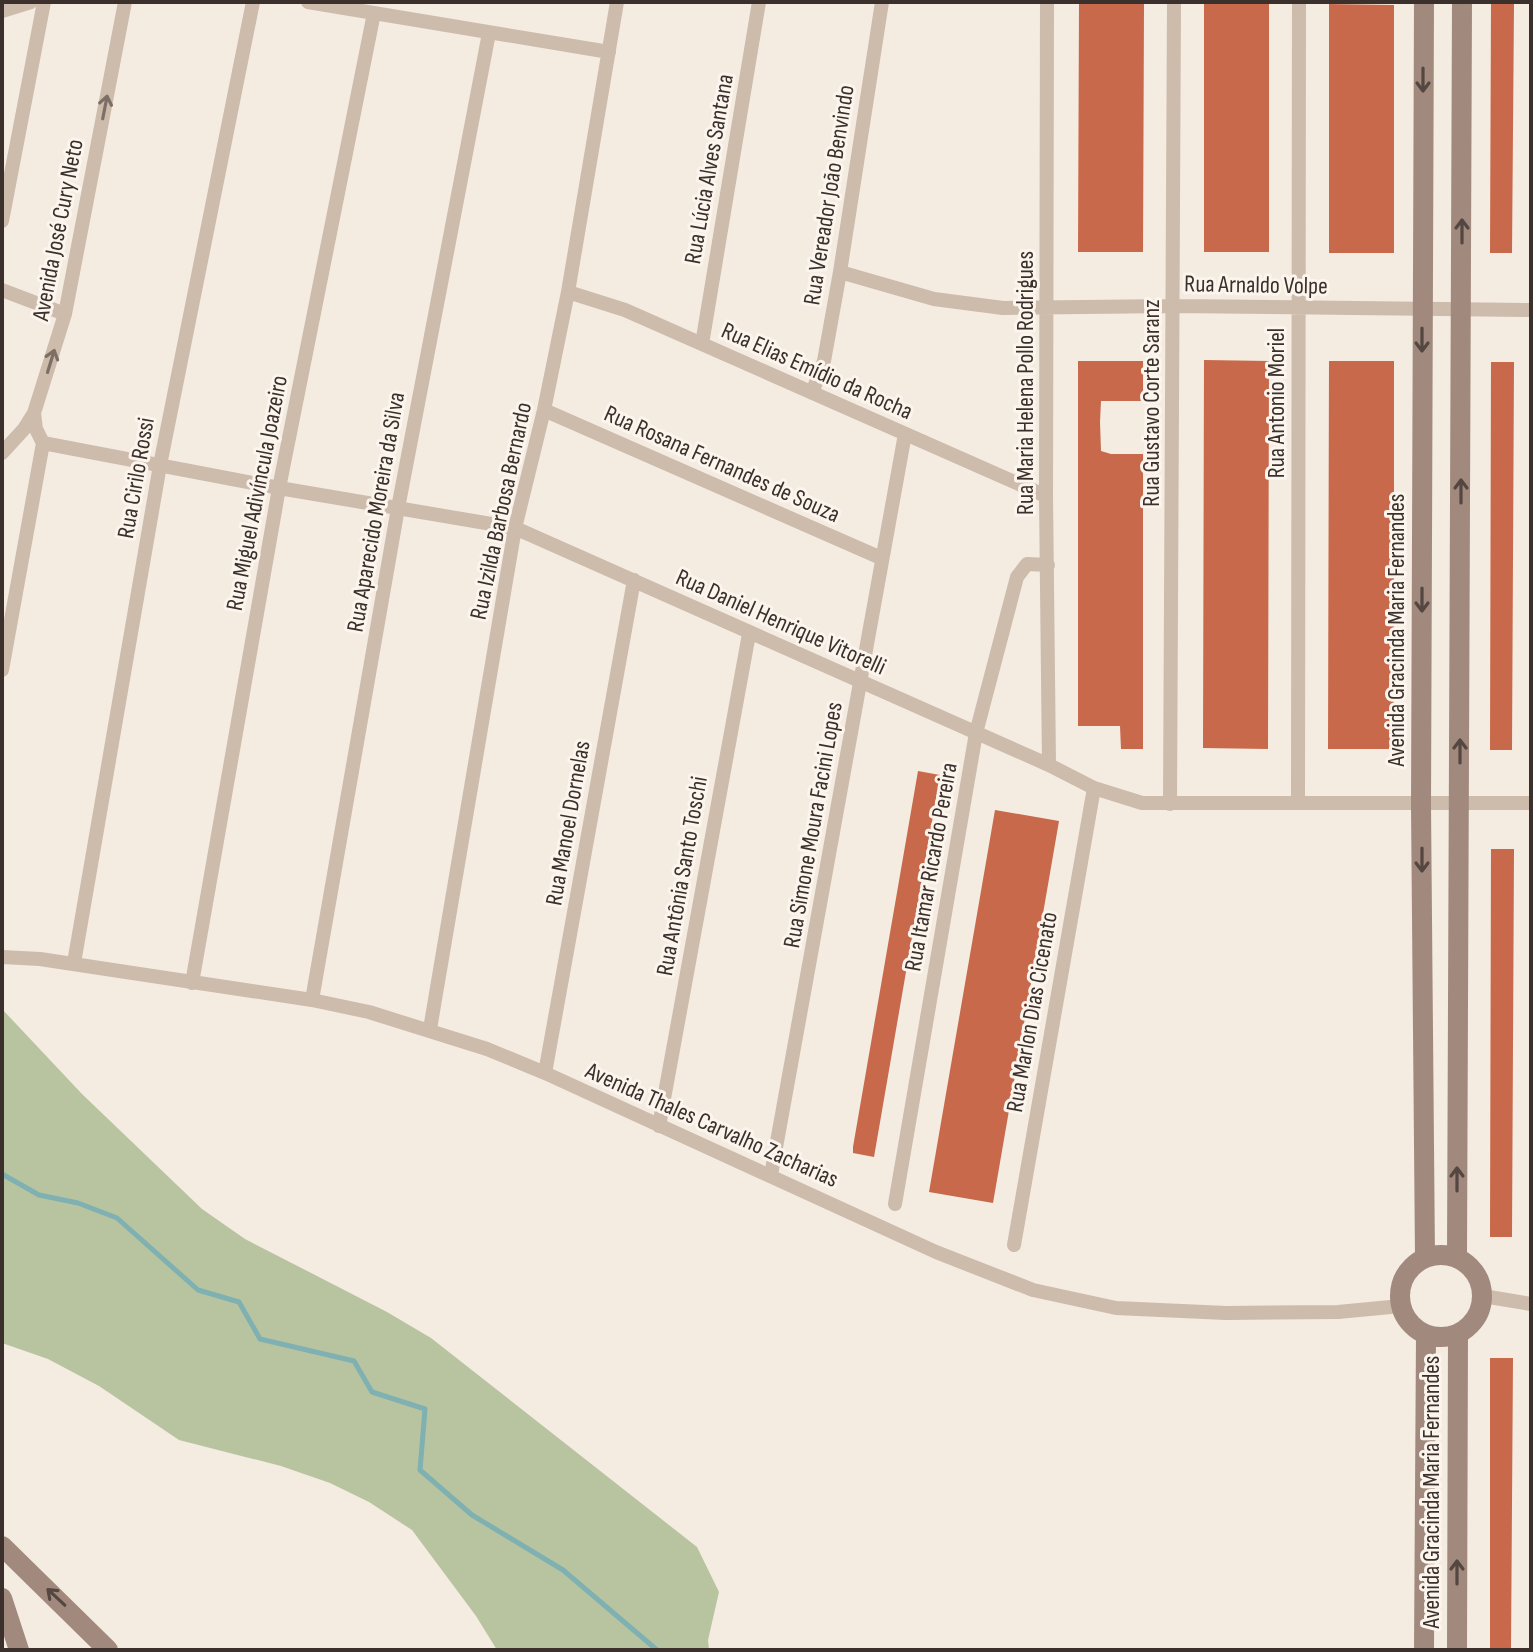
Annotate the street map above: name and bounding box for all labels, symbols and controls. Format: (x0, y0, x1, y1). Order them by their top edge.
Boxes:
one-way arrow (1416, 66, 1431, 93)
street label: Rua Lúcia Alves Santana (678, 72, 740, 266)
street label: Rua Vereador João Benvindo (797, 83, 861, 307)
one-way arrow (98, 95, 113, 120)
street label: Avenida José Cury Neto (26, 137, 90, 324)
one-way arrow (1454, 218, 1470, 245)
street label: Rua Maria Helena Pollo Rodrigues (1011, 251, 1040, 515)
street label: Rua Arnaldo Volpe (1184, 269, 1328, 301)
street label: Rua Gustavo Corte Saranz (1137, 299, 1166, 507)
street label: Rua Elias Emídio da Rocha (717, 316, 917, 426)
one-way arrow (1414, 326, 1430, 353)
street label: Rua Antonio Moriel (1262, 328, 1291, 478)
one-way arrow (44, 349, 59, 375)
street label: Rua Miguel Adivíncula Joazeiro (220, 373, 294, 613)
street label: Rua Aparecido Moreira da Silva (341, 390, 411, 634)
street label: Rua Rosana Fernandes de Souza (600, 399, 844, 529)
street label: Rua Izilda Barbosa Bernardo (464, 400, 538, 622)
street label: Rua Cirilo Rossi (111, 415, 161, 541)
one-way arrow (1453, 478, 1469, 505)
street label: Avenida Gracinda Maria Fernandes (1382, 494, 1411, 767)
street label: Rua Daniel Henrique Vitorelli (671, 563, 891, 681)
one-way arrow (1414, 586, 1430, 613)
street label: Rua Simone Moura Facini Lopes (777, 700, 849, 950)
street label: Rua Manoel Dornelas (539, 738, 597, 908)
one-way arrow (1452, 738, 1467, 765)
street label: Rua Itamar Ricardo Pereira (898, 760, 964, 974)
street label: Rua Antônia Santo Toschi (650, 774, 714, 978)
one-way arrow (1414, 846, 1430, 873)
street label: Rua Marlon Dias Cicenato (1000, 910, 1064, 1114)
street label: Avenida Thales Carvalho Zacharias (580, 1056, 843, 1194)
one-way arrow (1449, 1166, 1465, 1193)
street label: Avenida Gracinda Maria Fernandes (1417, 1356, 1446, 1629)
one-way arrow (1449, 1559, 1465, 1586)
one-way arrow (46, 1589, 66, 1607)

